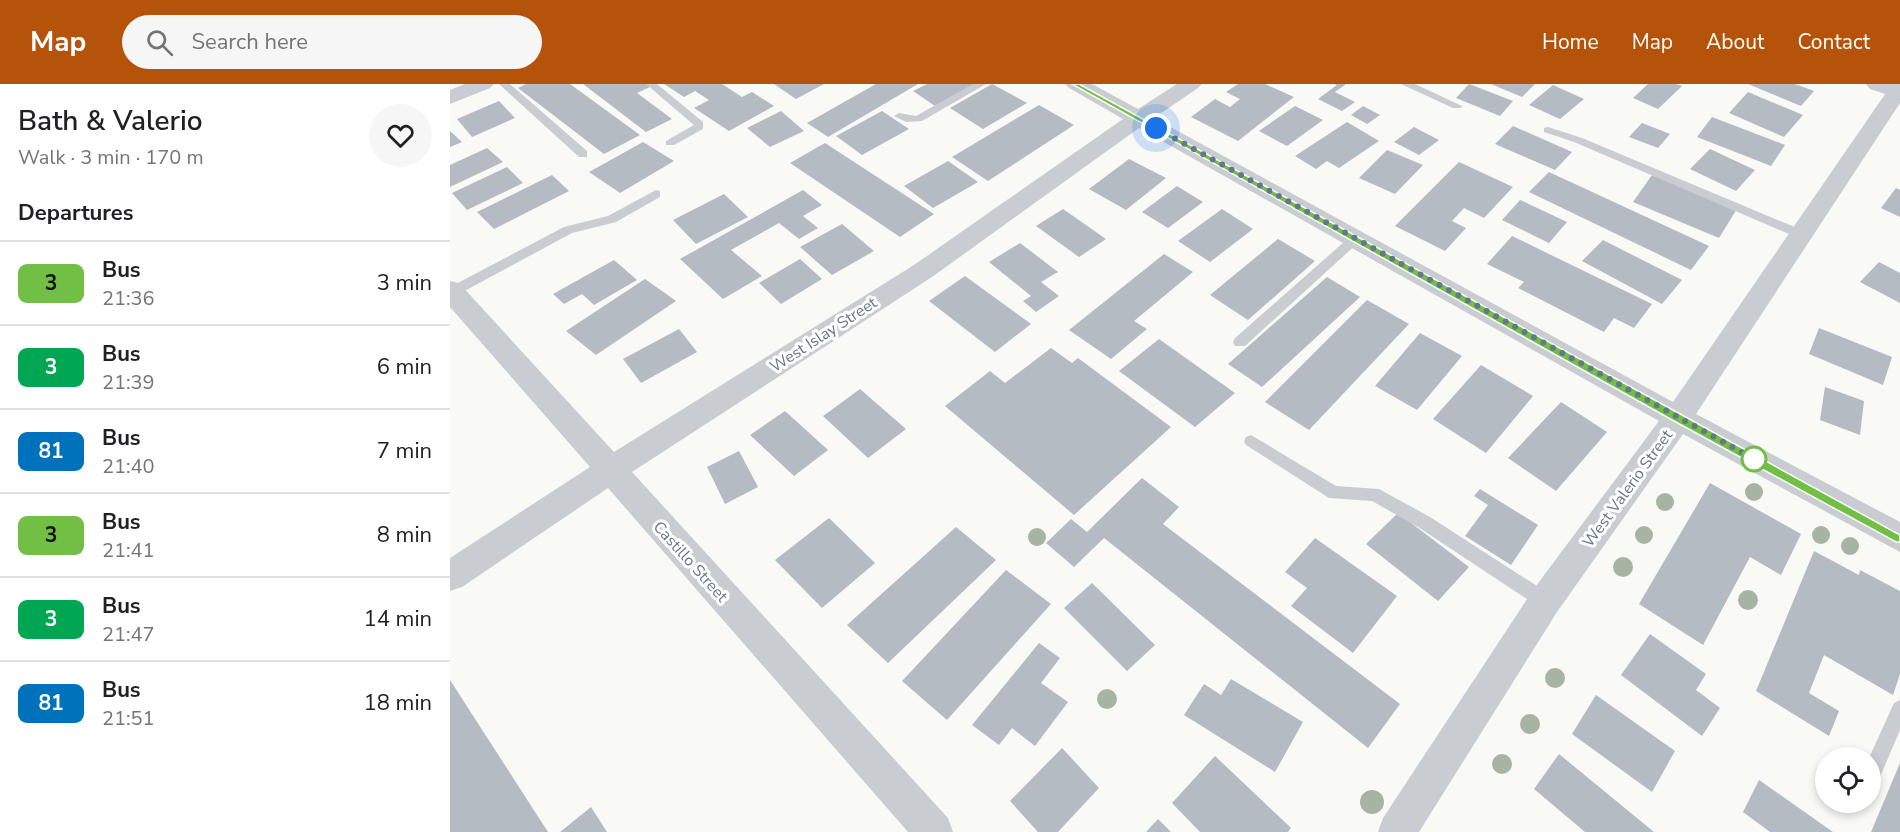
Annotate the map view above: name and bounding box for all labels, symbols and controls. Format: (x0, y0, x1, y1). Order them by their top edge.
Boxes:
search box (122, 15, 542, 69)
text: Map (30, 23, 86, 61)
icon: search (143, 26, 176, 59)
text: Search here (191, 27, 308, 57)
text: Home (1542, 28, 1599, 56)
text: Map (1632, 28, 1673, 56)
text: About (1706, 28, 1764, 56)
text: Contact (1797, 28, 1870, 56)
text: Bath & Valerio (18, 102, 203, 140)
button: heart (369, 104, 432, 167)
your location (1141, 113, 1171, 143)
text: Walk · 3 min · 170 m (18, 144, 204, 171)
text: Departures (18, 198, 133, 228)
text: Bus (102, 255, 141, 285)
text: 3 min (377, 268, 432, 298)
text: 3 (45, 269, 57, 297)
text: 21:36 (102, 285, 155, 312)
street label: West Islay Street (766, 292, 882, 378)
text: Bus (102, 339, 141, 369)
text: 6 min (377, 352, 432, 382)
text: 3 (45, 353, 57, 381)
text: 21:39 (102, 369, 155, 396)
text: Bus (102, 423, 141, 453)
street label: West Valerio Street (1578, 425, 1678, 552)
text: 7 min (377, 436, 432, 466)
text: 81 (38, 437, 64, 465)
unlabelled marker (1741, 446, 1767, 472)
text: 21:40 (102, 453, 155, 480)
text: Bus (102, 507, 141, 537)
street label: Castillo Street (648, 516, 733, 607)
text: 8 min (377, 520, 432, 550)
text: 3 (45, 521, 57, 549)
text: 21:41 (102, 537, 155, 564)
text: Bus (102, 591, 141, 621)
text: 14 min (364, 604, 432, 634)
text: 3 (45, 605, 57, 633)
text: 21:47 (102, 621, 155, 648)
text: Bus (102, 675, 141, 705)
text: 18 min (364, 688, 432, 718)
text: 81 (38, 689, 64, 717)
text: 21:51 (102, 705, 155, 732)
map controls (1815, 747, 1881, 813)
button: locate (1815, 747, 1881, 813)

